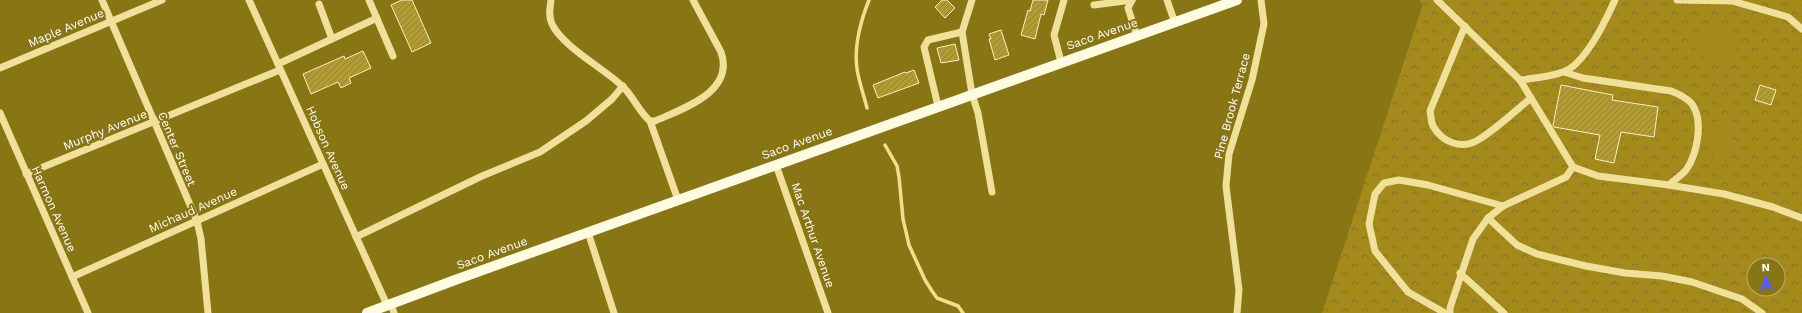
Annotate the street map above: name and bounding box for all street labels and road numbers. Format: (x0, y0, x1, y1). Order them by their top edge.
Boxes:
street label: Maple Avenue (26, 6, 106, 50)
street label: Saco Avenue (1065, 15, 1139, 53)
street label: Pine Brook Terrace (1211, 51, 1253, 161)
street label: Hobson Avenue (303, 104, 353, 192)
street label: Murphy Avenue (61, 107, 149, 153)
street label: Center Street (155, 110, 199, 188)
street label: Saco Avenue (760, 124, 834, 162)
street label: Harmon Avenue (29, 164, 79, 254)
street label: Mac Arthur Avenue (788, 181, 838, 289)
street label: Michaud Avenue (147, 184, 239, 236)
street label: Saco Avenue (455, 234, 529, 272)

